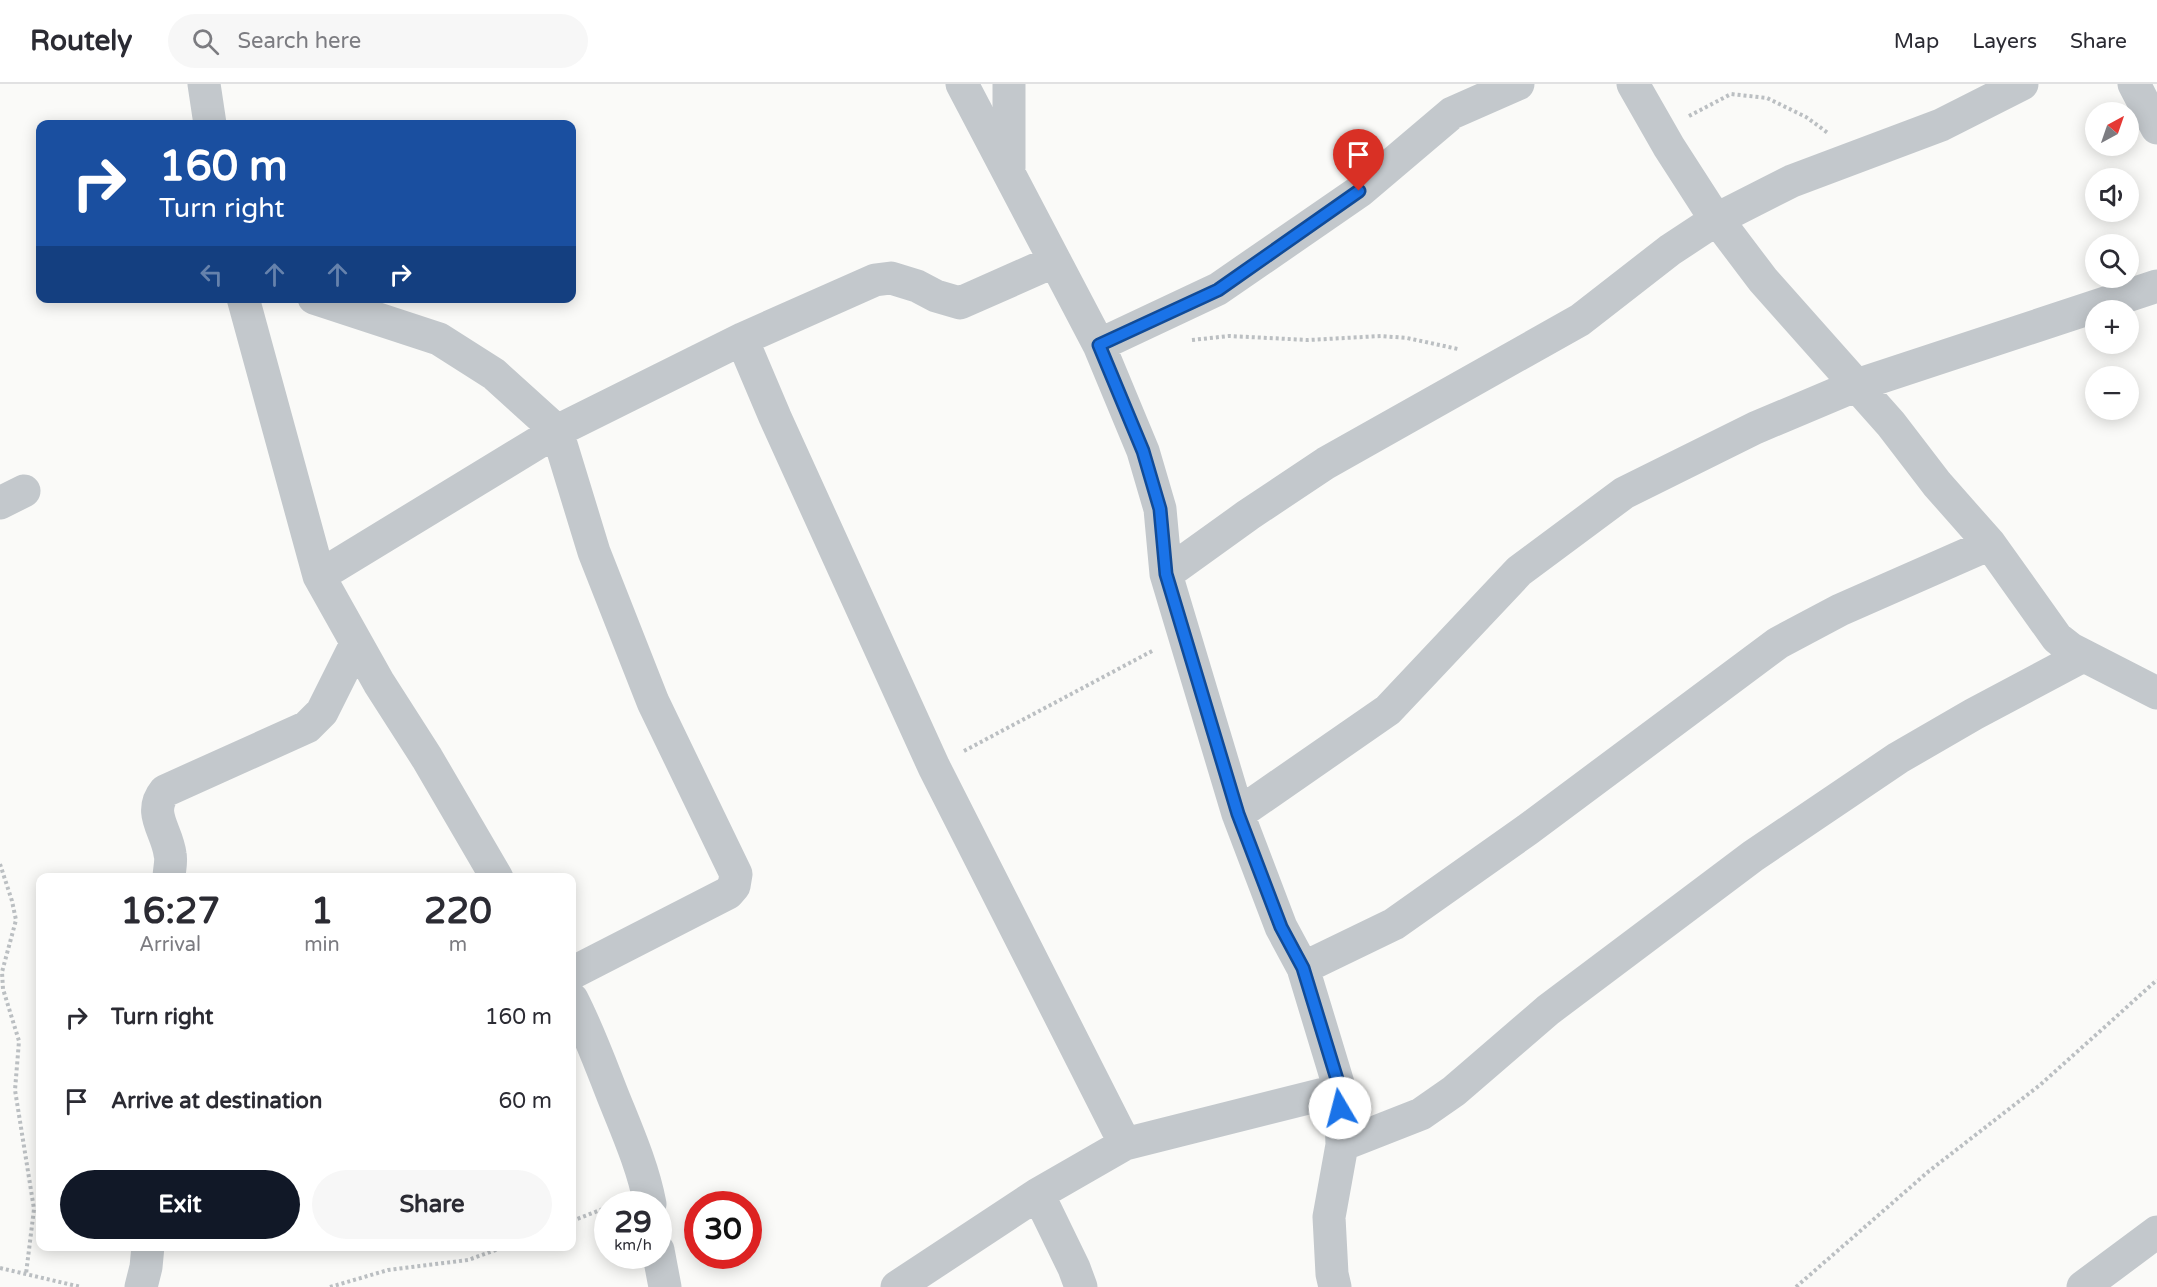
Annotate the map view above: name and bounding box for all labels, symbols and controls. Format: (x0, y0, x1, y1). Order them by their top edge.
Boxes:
search box (168, 14, 588, 68)
text: Routely (30, 24, 132, 58)
icon: search (189, 25, 222, 58)
text: Search here (237, 28, 361, 54)
text: Map (1894, 29, 1939, 54)
text: Layers (1972, 29, 2037, 54)
text: Share (2070, 29, 2127, 54)
north arrow (2085, 102, 2139, 156)
map controls (2085, 102, 2139, 420)
pin (1333, 129, 1384, 191)
icon: arrive (1342, 138, 1375, 171)
text: 160 m (159, 141, 288, 192)
icon: right (60, 144, 138, 222)
button: sound (2085, 168, 2139, 222)
text: Turn right (159, 192, 285, 225)
button: search (2085, 234, 2139, 288)
icon: left (195, 258, 228, 291)
icon: ahead (258, 258, 291, 291)
icon: ahead (321, 258, 354, 291)
icon: right (384, 258, 417, 291)
button: + (2085, 300, 2139, 354)
button: − (2085, 366, 2139, 420)
text: 16:27 (120, 890, 220, 933)
text: 1 (311, 890, 333, 933)
text: 220 (424, 890, 492, 933)
text: Arrival (139, 933, 201, 957)
text: min (304, 933, 340, 957)
text: m (449, 933, 467, 957)
icon: right (60, 1001, 93, 1034)
text: Turn right (111, 1004, 213, 1030)
text: 160 m (485, 1004, 552, 1030)
position arrow (1308, 1076, 1372, 1140)
icon: arrive (60, 1085, 93, 1118)
text: Arrive at destination (111, 1088, 322, 1114)
text: 60 m (498, 1088, 552, 1114)
button: Exit (60, 1170, 300, 1239)
button: Share (312, 1170, 552, 1239)
speed limit sign: 30 (684, 1191, 762, 1269)
text: 29 (614, 1204, 652, 1241)
text: km/h (614, 1236, 652, 1254)

